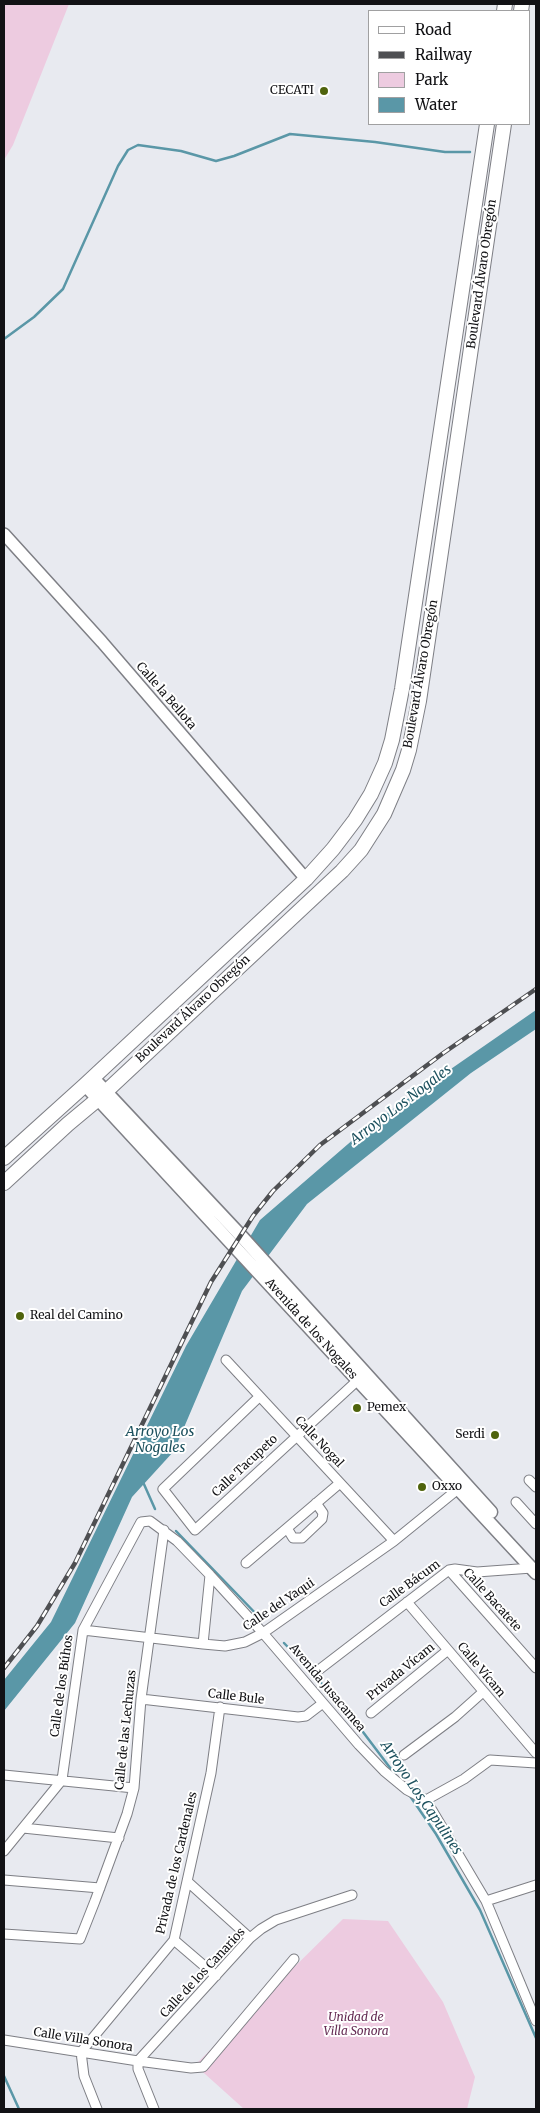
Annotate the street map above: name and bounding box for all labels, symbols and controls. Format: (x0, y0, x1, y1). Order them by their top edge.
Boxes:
legend (368, 10, 530, 125)
text: Road (415, 20, 451, 39)
text: Railway (415, 45, 472, 64)
text: Park (415, 70, 448, 89)
place label: CECATI (270, 84, 314, 98)
marker: CECATI (318, 85, 330, 97)
text: Water (415, 95, 457, 114)
street label: Boulevard Álvaro Obregón (464, 198, 500, 350)
street label: Boulevard Álvaro Obregón (401, 599, 441, 749)
street label: Calle la Bellota (133, 660, 199, 732)
street label: Boulevard Álvaro Obregón (133, 952, 253, 1066)
water label: Arroyo Los Nogales (347, 1061, 455, 1149)
street label: Avenida de los Nogales (262, 1276, 360, 1382)
place label: Real del Camino (30, 1309, 123, 1323)
marker: Real del Camino (14, 1310, 26, 1322)
place label: Pemex (367, 1401, 406, 1415)
marker: Pemex (351, 1402, 363, 1414)
street label: Calle Nogal (292, 1413, 346, 1471)
water label: Arroyo Los Nogales (126, 1424, 194, 1456)
place label: Serdi (455, 1428, 485, 1442)
marker: Serdi (489, 1429, 501, 1441)
street label: Calle Tacupeto (209, 1432, 281, 1500)
place label: Oxxo (432, 1480, 462, 1494)
marker: Oxxo (416, 1481, 428, 1493)
street label: Calle Bácum (377, 1557, 443, 1611)
street label: Calle Bacatete (460, 1566, 524, 1634)
street label: Calle del Yaqui (241, 1576, 317, 1634)
street label: Calle de los Búhos (48, 1634, 76, 1738)
street label: Privada Vícam (364, 1640, 438, 1704)
street label: Calle Vícam (454, 1640, 508, 1700)
street label: Avenida Jusacamea (286, 1641, 368, 1735)
street label: Calle de las Lechuzas (113, 1669, 139, 1791)
street label: Calle Bule (207, 1686, 265, 1708)
water label: Arroyo Los,Capulines (377, 1738, 465, 1858)
street label: Privada de los Cardenales (154, 1790, 200, 1936)
street label: Calle de los Canarios (158, 1925, 248, 2021)
park label: Unidad de Villa Sonora (323, 2011, 389, 2039)
street label: Calle Villa Sonora (32, 2025, 134, 2055)

